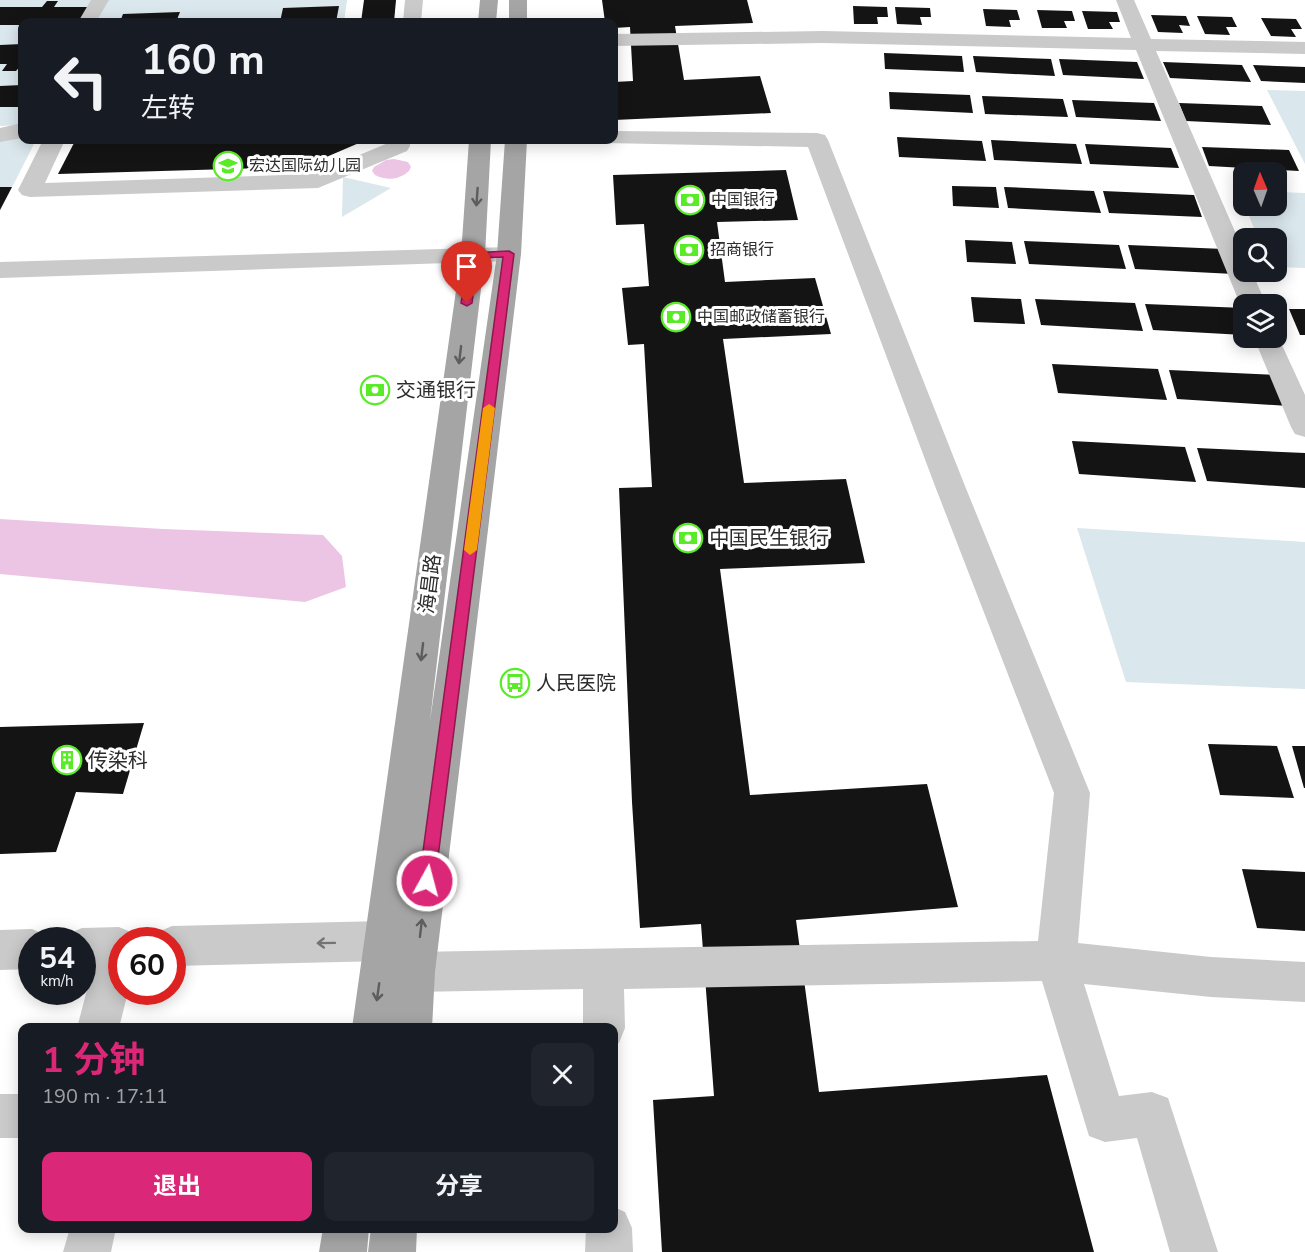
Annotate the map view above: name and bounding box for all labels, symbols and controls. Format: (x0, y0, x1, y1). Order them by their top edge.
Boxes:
text: 160 m (141, 32, 265, 89)
icon: left (42, 42, 120, 120)
text: 左转 (141, 90, 195, 127)
school or university icon: 宏达国际幼儿园 (212, 150, 244, 182)
place label: 宏达国际幼儿园 (249, 155, 361, 177)
north arrow (1233, 162, 1287, 216)
map controls (1233, 162, 1287, 348)
bank icon: 中国银行 (674, 184, 706, 216)
one-way arrow (471, 187, 482, 207)
place label: 中国银行 (711, 189, 775, 211)
button: search (1233, 228, 1287, 282)
bank icon: 招商银行 (673, 234, 705, 266)
place label: 招商银行 (710, 239, 774, 261)
pin (441, 241, 492, 303)
icon: arrive (450, 250, 483, 283)
button: layers (1233, 294, 1287, 348)
bank icon: 中国邮政储蓄银行 (660, 301, 692, 333)
place label: 中国邮政储蓄银行 (697, 306, 825, 328)
one-way arrow (454, 344, 465, 364)
bank icon: 交通银行 (359, 374, 391, 406)
place label: 交通银行 (396, 377, 476, 404)
bank icon: 中国民生银行 (672, 522, 704, 554)
place label: 中国民生银行 (709, 525, 829, 552)
street label: 海昌路 (413, 553, 447, 615)
one-way arrow (416, 642, 427, 662)
bus stop icon: 人民医院 (499, 667, 531, 699)
place label: 人民医院 (536, 670, 616, 697)
building icon: 传染科 (51, 744, 83, 776)
place label: 传染科 (88, 747, 148, 774)
position arrow (395, 849, 459, 913)
one-way arrow (416, 918, 427, 938)
speed limit sign: 60 (108, 927, 186, 1005)
one-way arrow (316, 937, 336, 948)
text: 54 (39, 938, 75, 979)
text: km/h (40, 971, 74, 991)
one-way arrow (372, 981, 383, 1001)
text: 1 分钟 (42, 1036, 145, 1085)
button: close (531, 1043, 594, 1106)
text: 190 m · 17:11 (42, 1083, 168, 1110)
button: 退出 (42, 1152, 312, 1221)
button: 分享 (324, 1152, 594, 1221)

